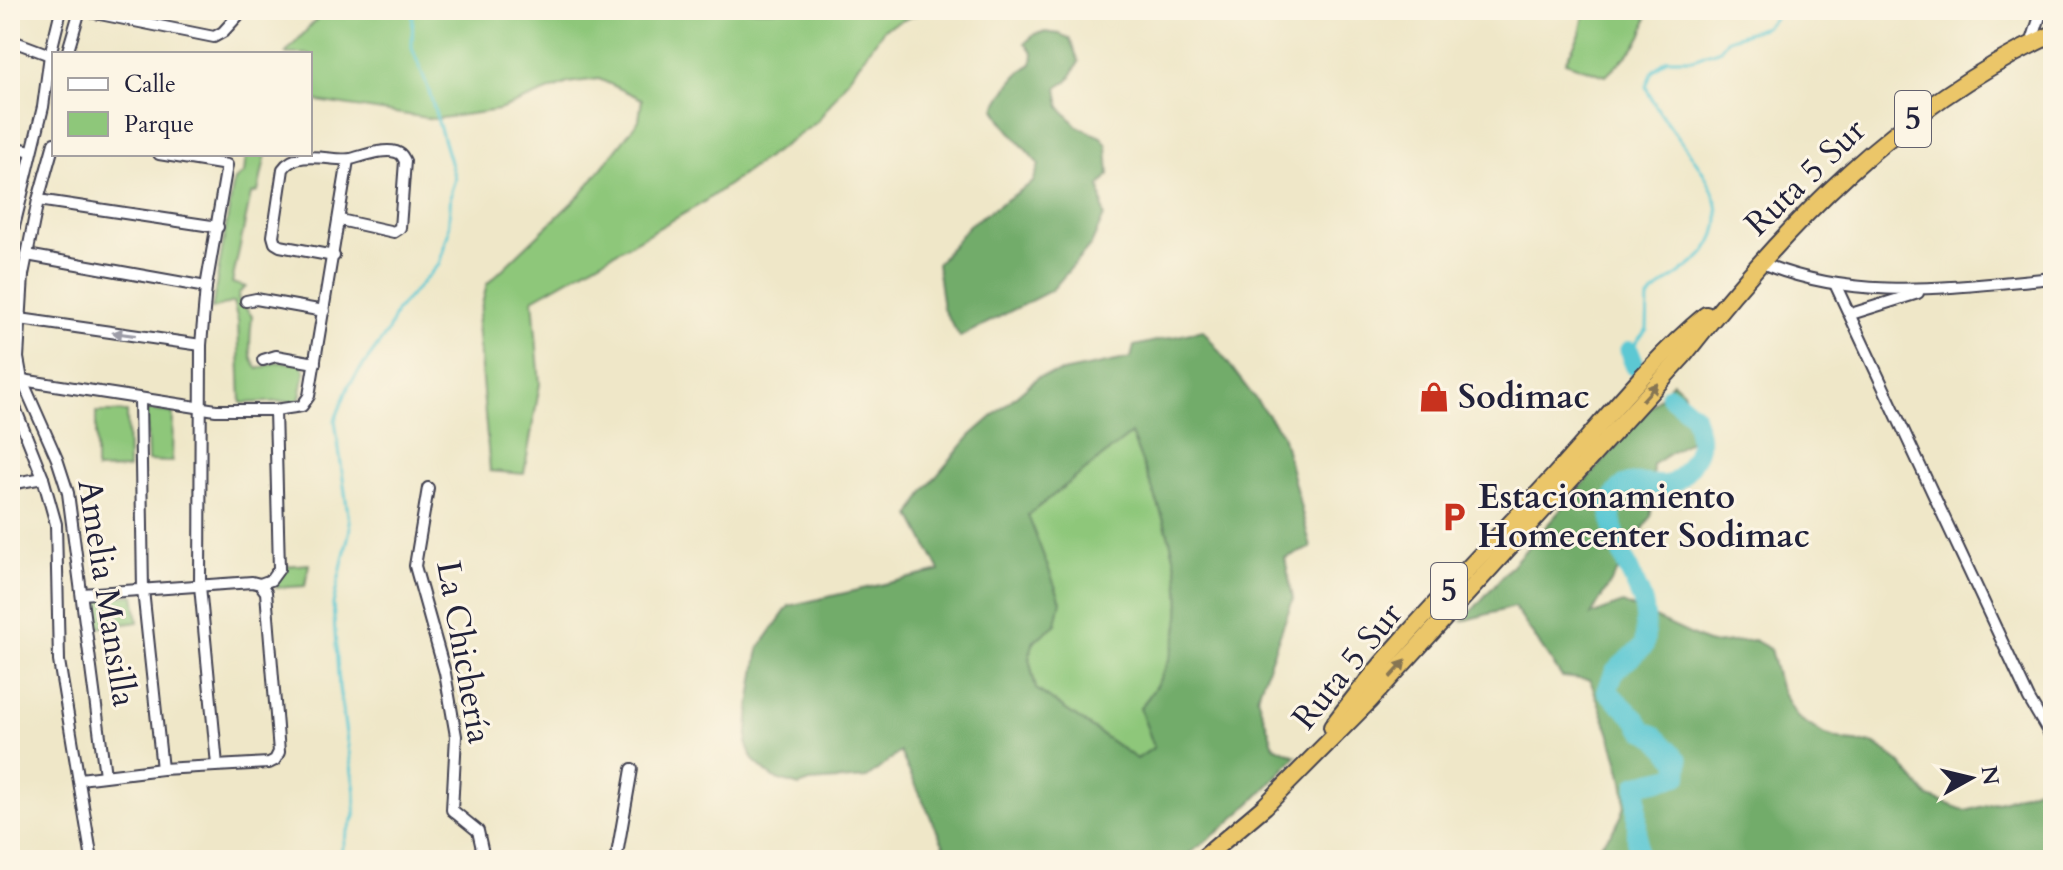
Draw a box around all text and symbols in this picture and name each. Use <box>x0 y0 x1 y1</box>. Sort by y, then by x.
legend <box>52 52 312 156</box>
text: Calle <box>124 68 176 101</box>
road number: 5 <box>1895 91 1931 147</box>
street label: Ruta 5 Sur <box>1735 107 1876 246</box>
text: Parque <box>124 108 194 141</box>
one-way arrow <box>111 327 136 340</box>
place label: Sodimac <box>1458 374 1590 420</box>
shop icon: Sodimac <box>1417 380 1451 414</box>
one-way arrow <box>1641 383 1659 402</box>
place label: Estacionamiento Homecenter Sodimac <box>1478 474 1810 559</box>
street label: Amelia Mansilla <box>66 476 148 710</box>
parking icon: Estacionamiento Homecenter Sodimac <box>1437 500 1471 534</box>
street label: La Chichería <box>425 557 503 747</box>
road number: 5 <box>1431 563 1467 619</box>
street label: Ruta 5 Sur <box>1281 592 1413 739</box>
one-way arrow <box>1389 660 1407 679</box>
north arrow <box>1931 738 2011 818</box>
text: N <box>1974 764 2006 787</box>

